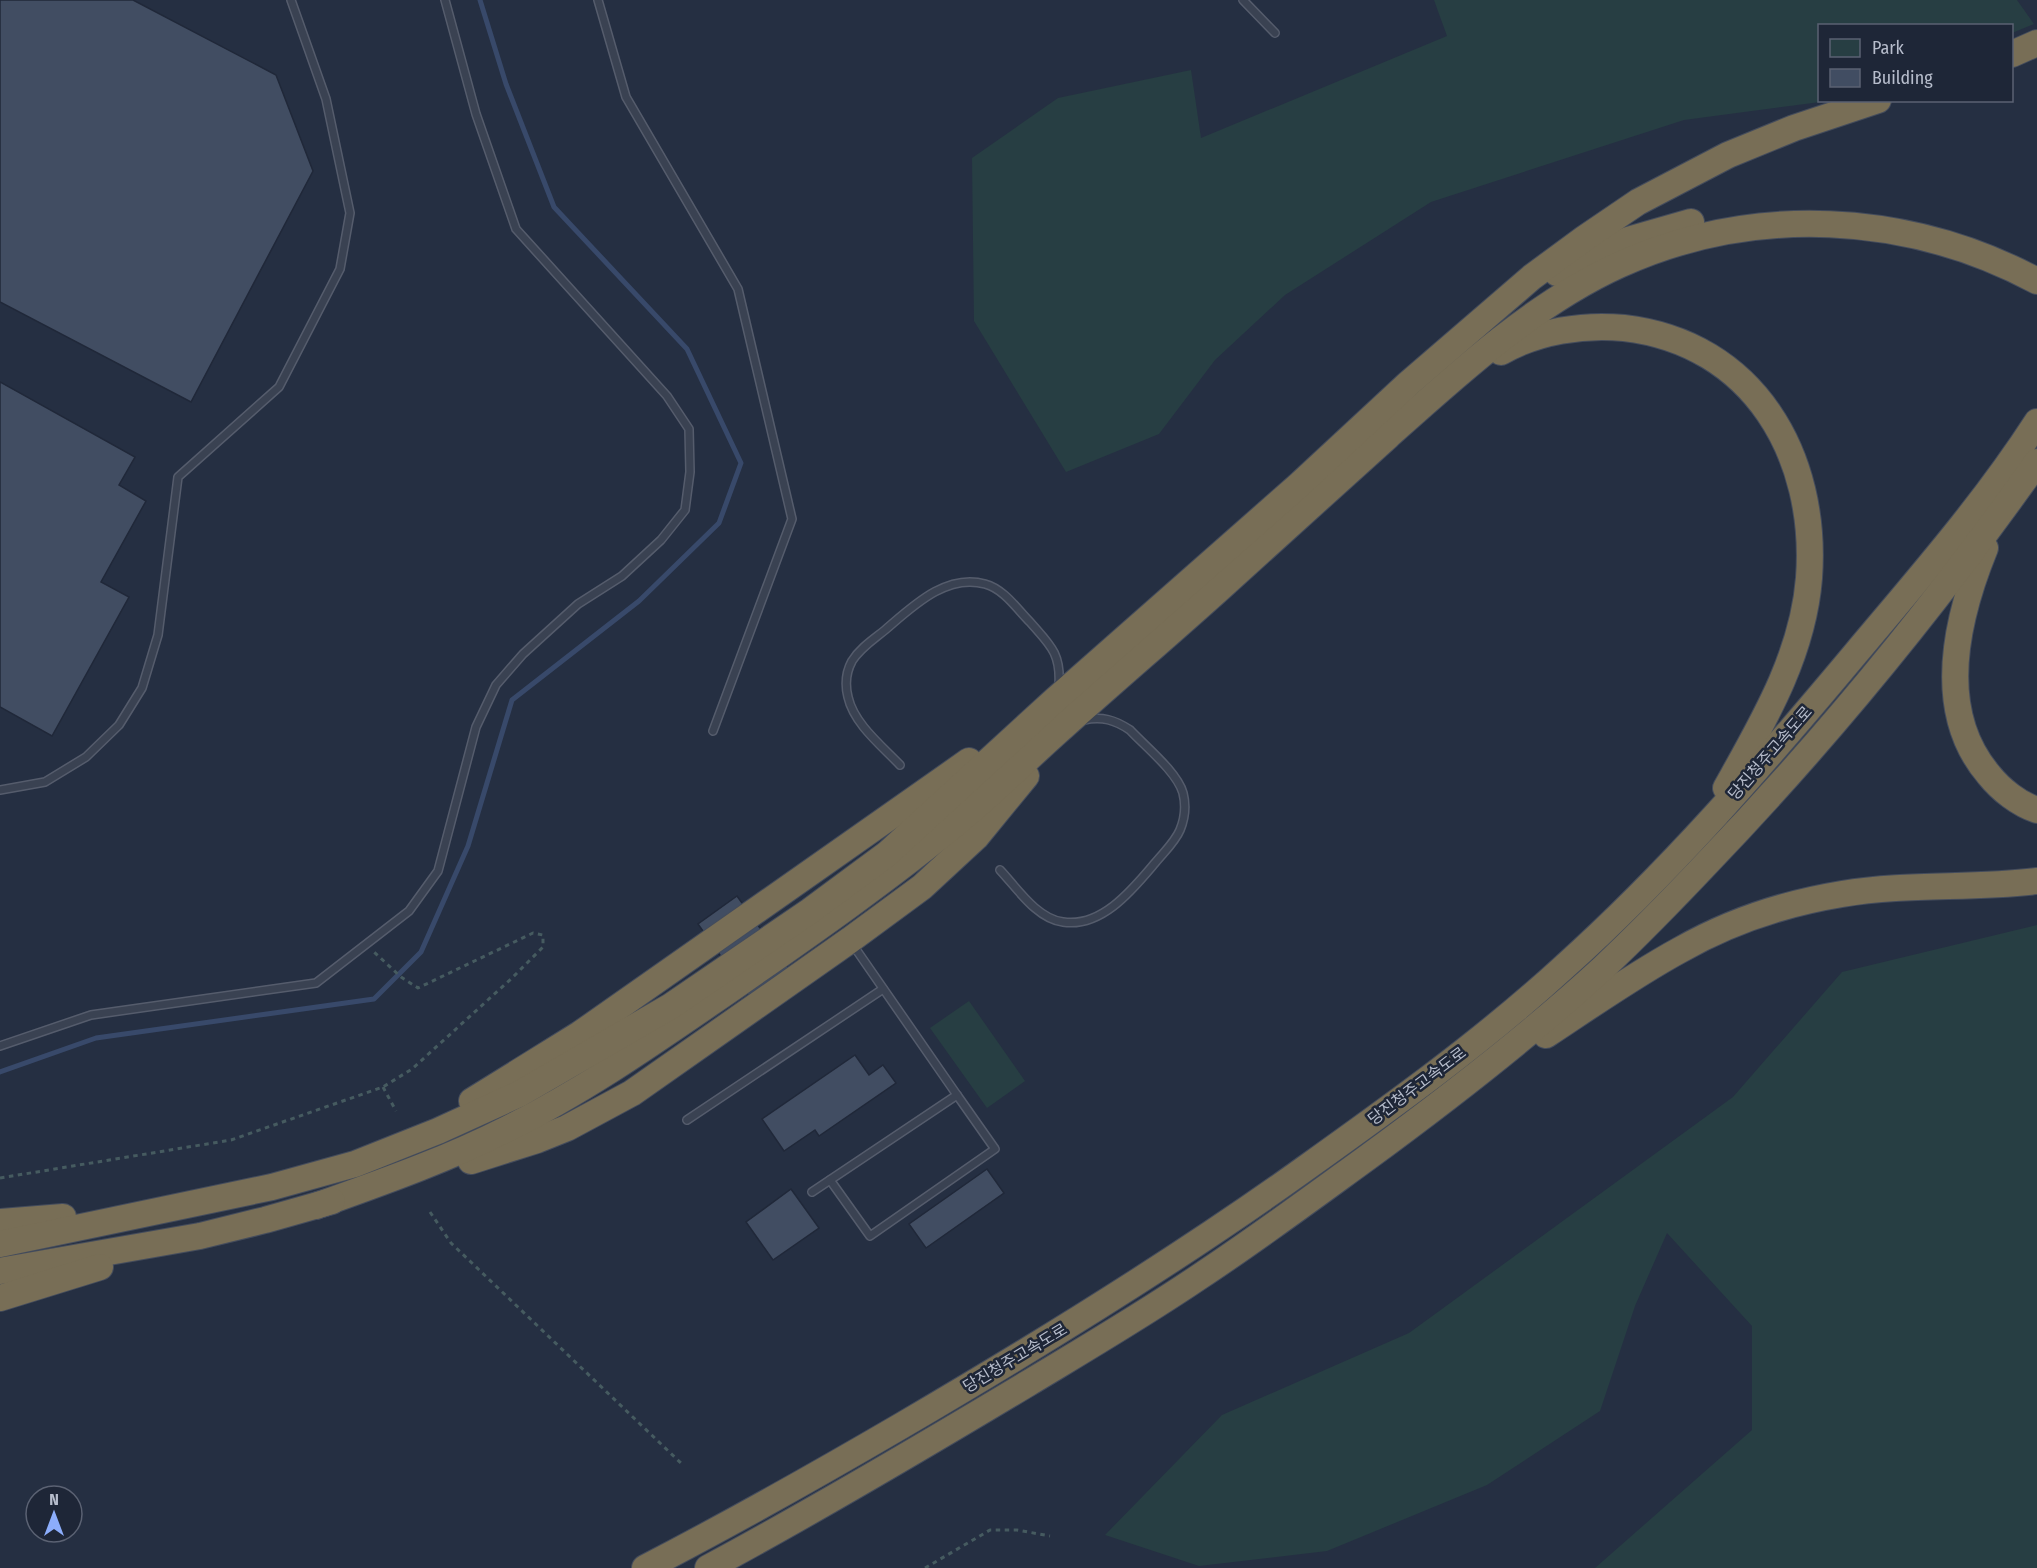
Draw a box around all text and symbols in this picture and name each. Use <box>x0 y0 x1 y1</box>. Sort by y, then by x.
legend <box>1818 24 2013 102</box>
text: Park <box>1872 37 1905 59</box>
text: Building <box>1872 67 1933 89</box>
street label: 당진청주고속도로 <box>1724 702 1816 804</box>
street label: 당진청주고속도로 <box>1364 1043 1470 1129</box>
street label: 당진청주고속도로 <box>960 1319 1071 1396</box>
north arrow <box>24 1484 84 1544</box>
text: N <box>49 1490 59 1509</box>

